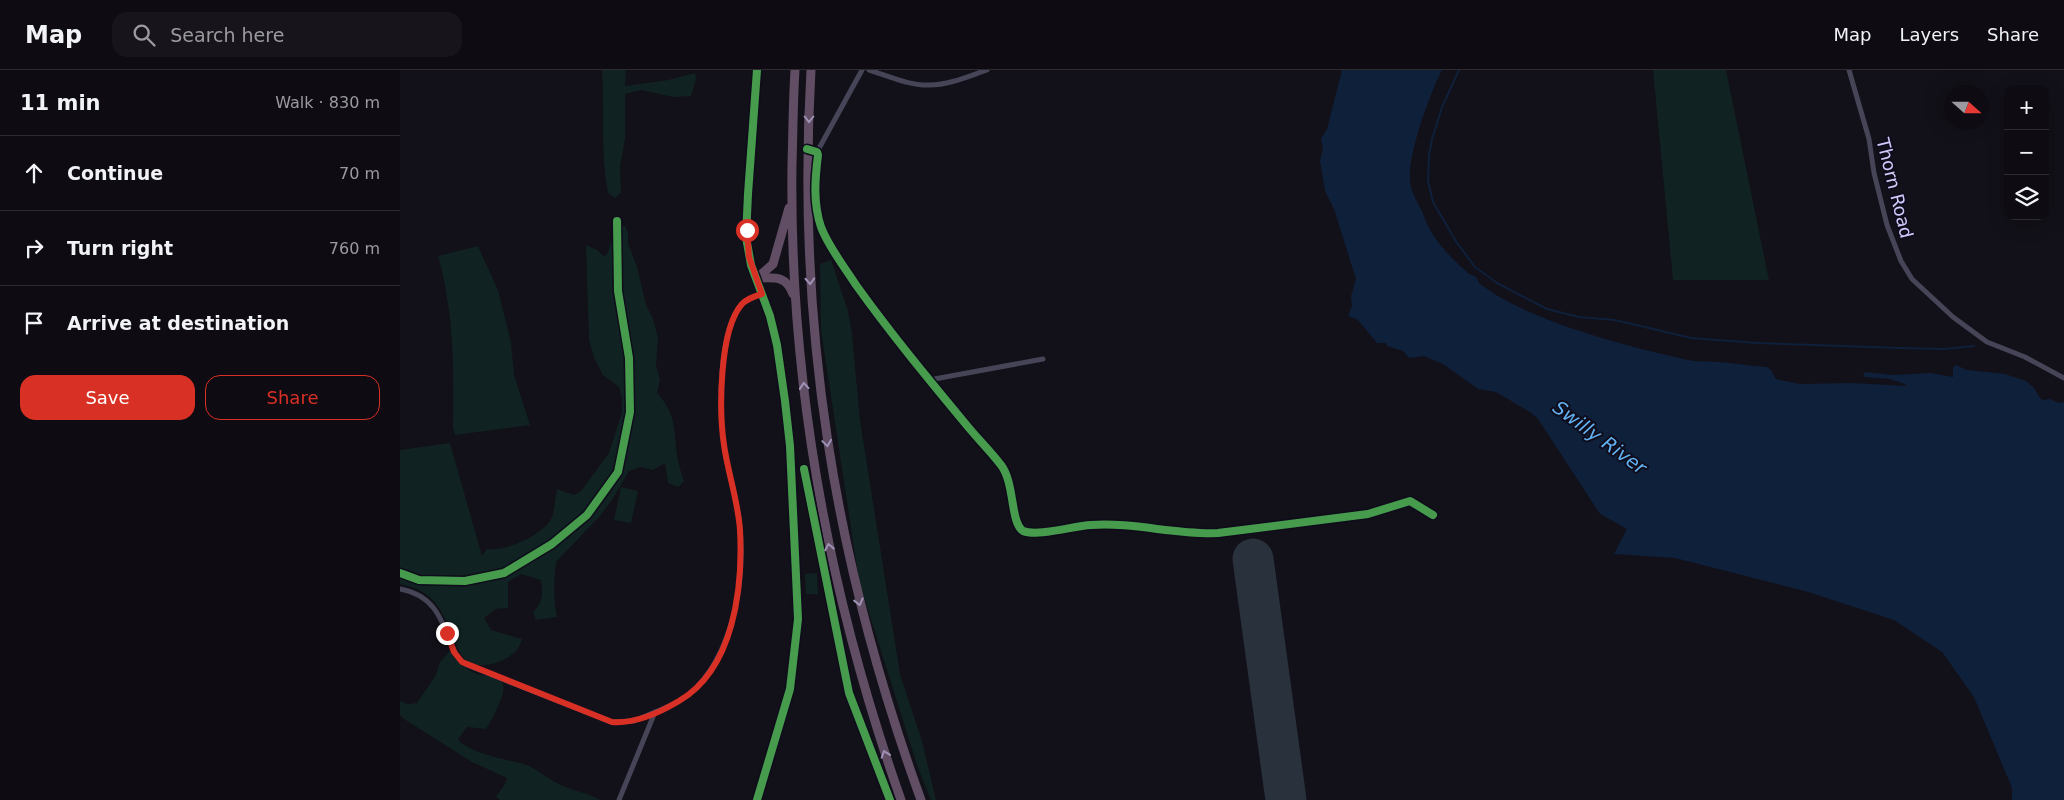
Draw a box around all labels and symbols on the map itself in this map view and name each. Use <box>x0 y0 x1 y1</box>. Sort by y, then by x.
north arrow <box>1944 85 1989 130</box>
one-way arrow <box>804 115 814 123</box>
street label: Thorn Road <box>1872 135 1918 240</box>
route start <box>736 219 759 242</box>
one-way arrow <box>804 277 815 285</box>
one-way arrow <box>799 382 810 390</box>
water label: Swilly River <box>1549 396 1652 479</box>
one-way arrow <box>821 439 832 447</box>
one-way arrow <box>824 542 835 551</box>
one-way arrow <box>854 597 864 605</box>
route end <box>436 622 459 645</box>
one-way arrow <box>881 750 891 759</box>

